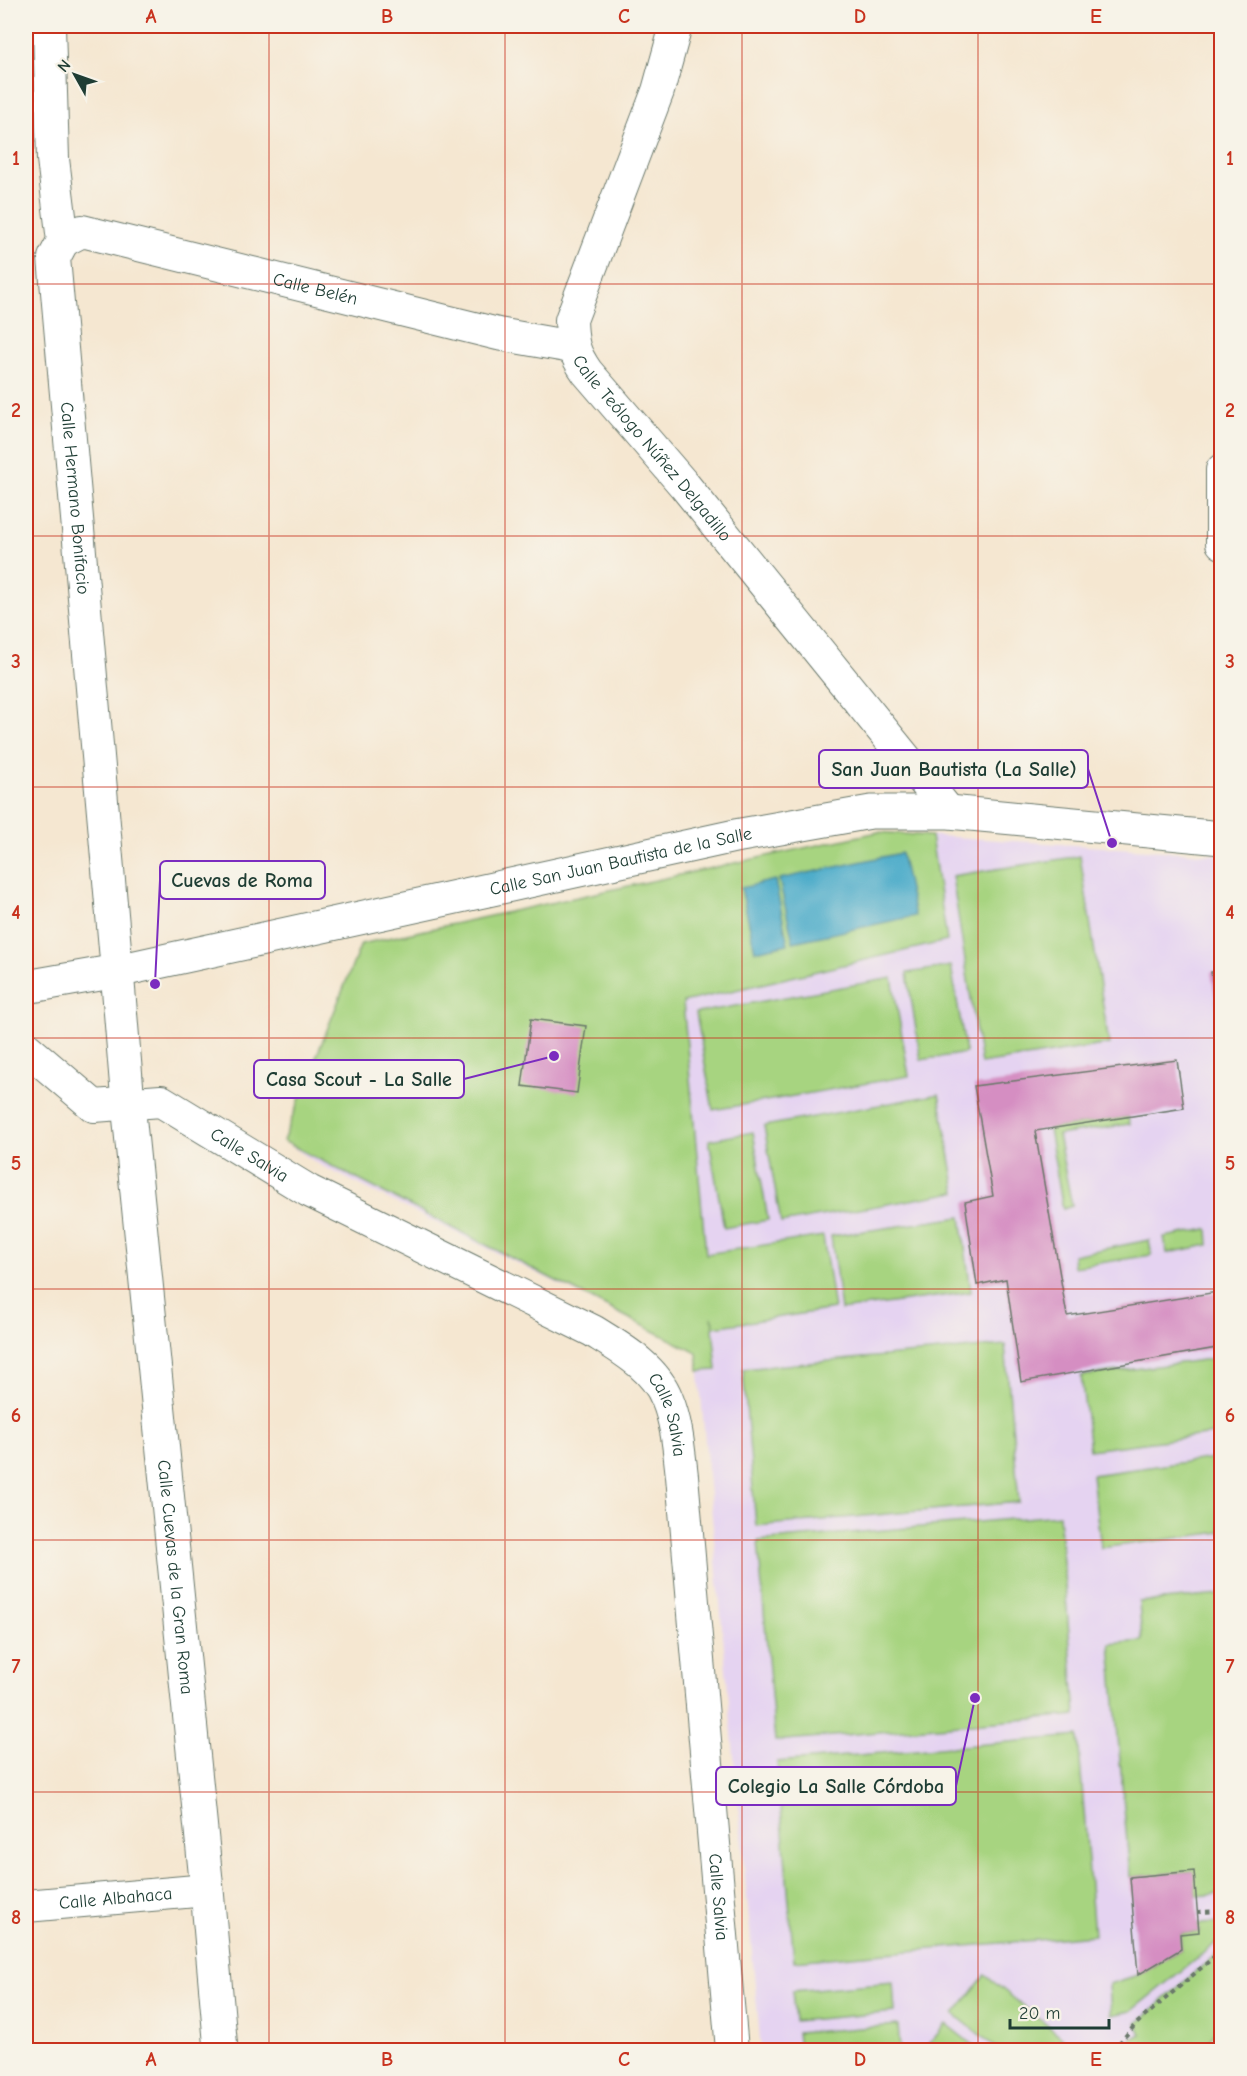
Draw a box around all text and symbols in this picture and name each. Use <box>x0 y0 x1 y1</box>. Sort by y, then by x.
text: A <box>145 5 157 28</box>
text: B <box>381 5 393 28</box>
text: C <box>618 5 630 28</box>
text: D <box>854 5 866 28</box>
text: E <box>1090 5 1102 28</box>
north arrow <box>45 45 105 105</box>
text: N <box>54 56 75 76</box>
text: 1 <box>12 147 20 170</box>
text: 1 <box>1226 147 1234 170</box>
street label: Calle Belén <box>271 268 360 309</box>
street label: Calle Teólogo Núñez Delgadillo <box>568 351 736 545</box>
text: 2 <box>11 399 21 422</box>
text: 2 <box>1225 399 1235 422</box>
street label: Calle Hermano Bonifacio <box>56 401 94 595</box>
text: 3 <box>11 650 21 673</box>
text: 3 <box>1225 650 1235 673</box>
callout: San Juan Bautista (La Salle) <box>819 750 1088 788</box>
text: San Juan Bautista (La Salle) <box>831 758 1077 781</box>
street label: Calle San Juan Bautista de la Salle <box>488 823 753 900</box>
callout: Cuevas de Roma <box>160 861 325 899</box>
text: Cuevas de Roma <box>171 869 313 892</box>
text: 4 <box>11 901 21 924</box>
text: 4 <box>1225 901 1235 924</box>
callout: Casa Scout - La Salle <box>254 1060 464 1098</box>
text: Casa Scout - La Salle <box>266 1068 452 1091</box>
street label: Calle Salvia <box>207 1123 292 1186</box>
text: 5 <box>11 1152 21 1175</box>
text: 5 <box>1225 1152 1235 1175</box>
street label: Calle Salvia <box>644 1368 690 1458</box>
text: 6 <box>11 1404 21 1427</box>
text: 6 <box>1225 1404 1235 1427</box>
street label: Calle Cuevas de la Gran Roma <box>153 1459 198 1695</box>
text: 7 <box>12 1655 21 1678</box>
text: 7 <box>1226 1655 1235 1678</box>
callout: Colegio La Salle Córdoba <box>716 1767 956 1805</box>
text: Colegio La Salle Córdoba <box>728 1775 944 1798</box>
street label: Calle Salvia <box>704 1852 733 1941</box>
street label: Calle Albahaca <box>58 1883 173 1914</box>
text: 8 <box>11 1906 21 1929</box>
text: 8 <box>1225 1906 1235 1929</box>
scale bar <box>1010 1992 1109 2030</box>
text: 20 m <box>1019 2003 1060 2024</box>
text: A <box>145 2048 157 2071</box>
text: B <box>381 2048 393 2071</box>
text: C <box>618 2048 630 2071</box>
text: D <box>854 2048 866 2071</box>
text: E <box>1090 2048 1102 2071</box>

